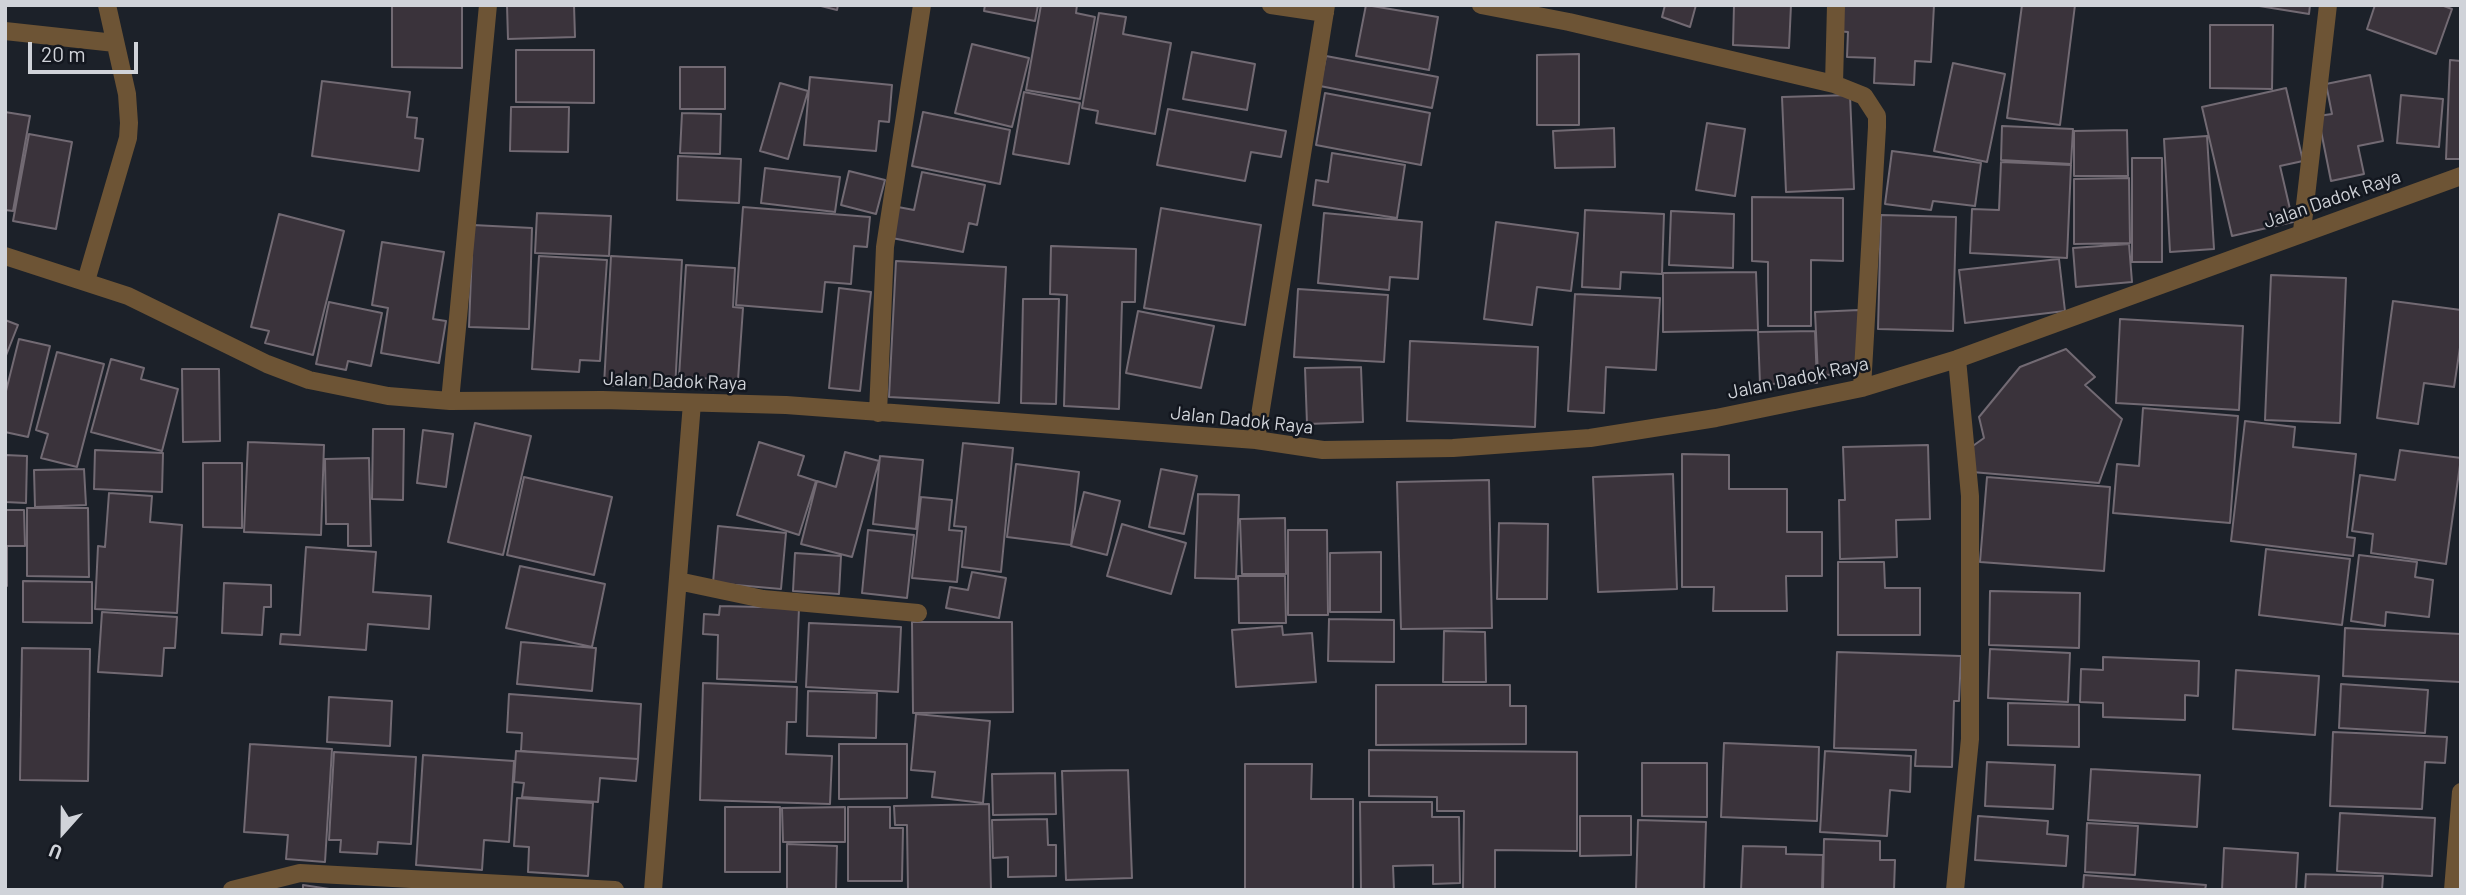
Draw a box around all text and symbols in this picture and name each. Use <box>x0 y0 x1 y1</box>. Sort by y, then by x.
scale bar <box>32 28 142 72</box>
text: 20 m <box>41 41 86 66</box>
street label: Jalan Dadok Raya <box>2260 165 2404 233</box>
street label: Jalan Dadok Raya <box>1725 352 1871 404</box>
street label: Jalan Dadok Raya <box>603 367 747 395</box>
street label: Jalan Dadok Raya <box>1169 401 1315 439</box>
north arrow <box>28 797 98 867</box>
text: U <box>46 839 65 865</box>

